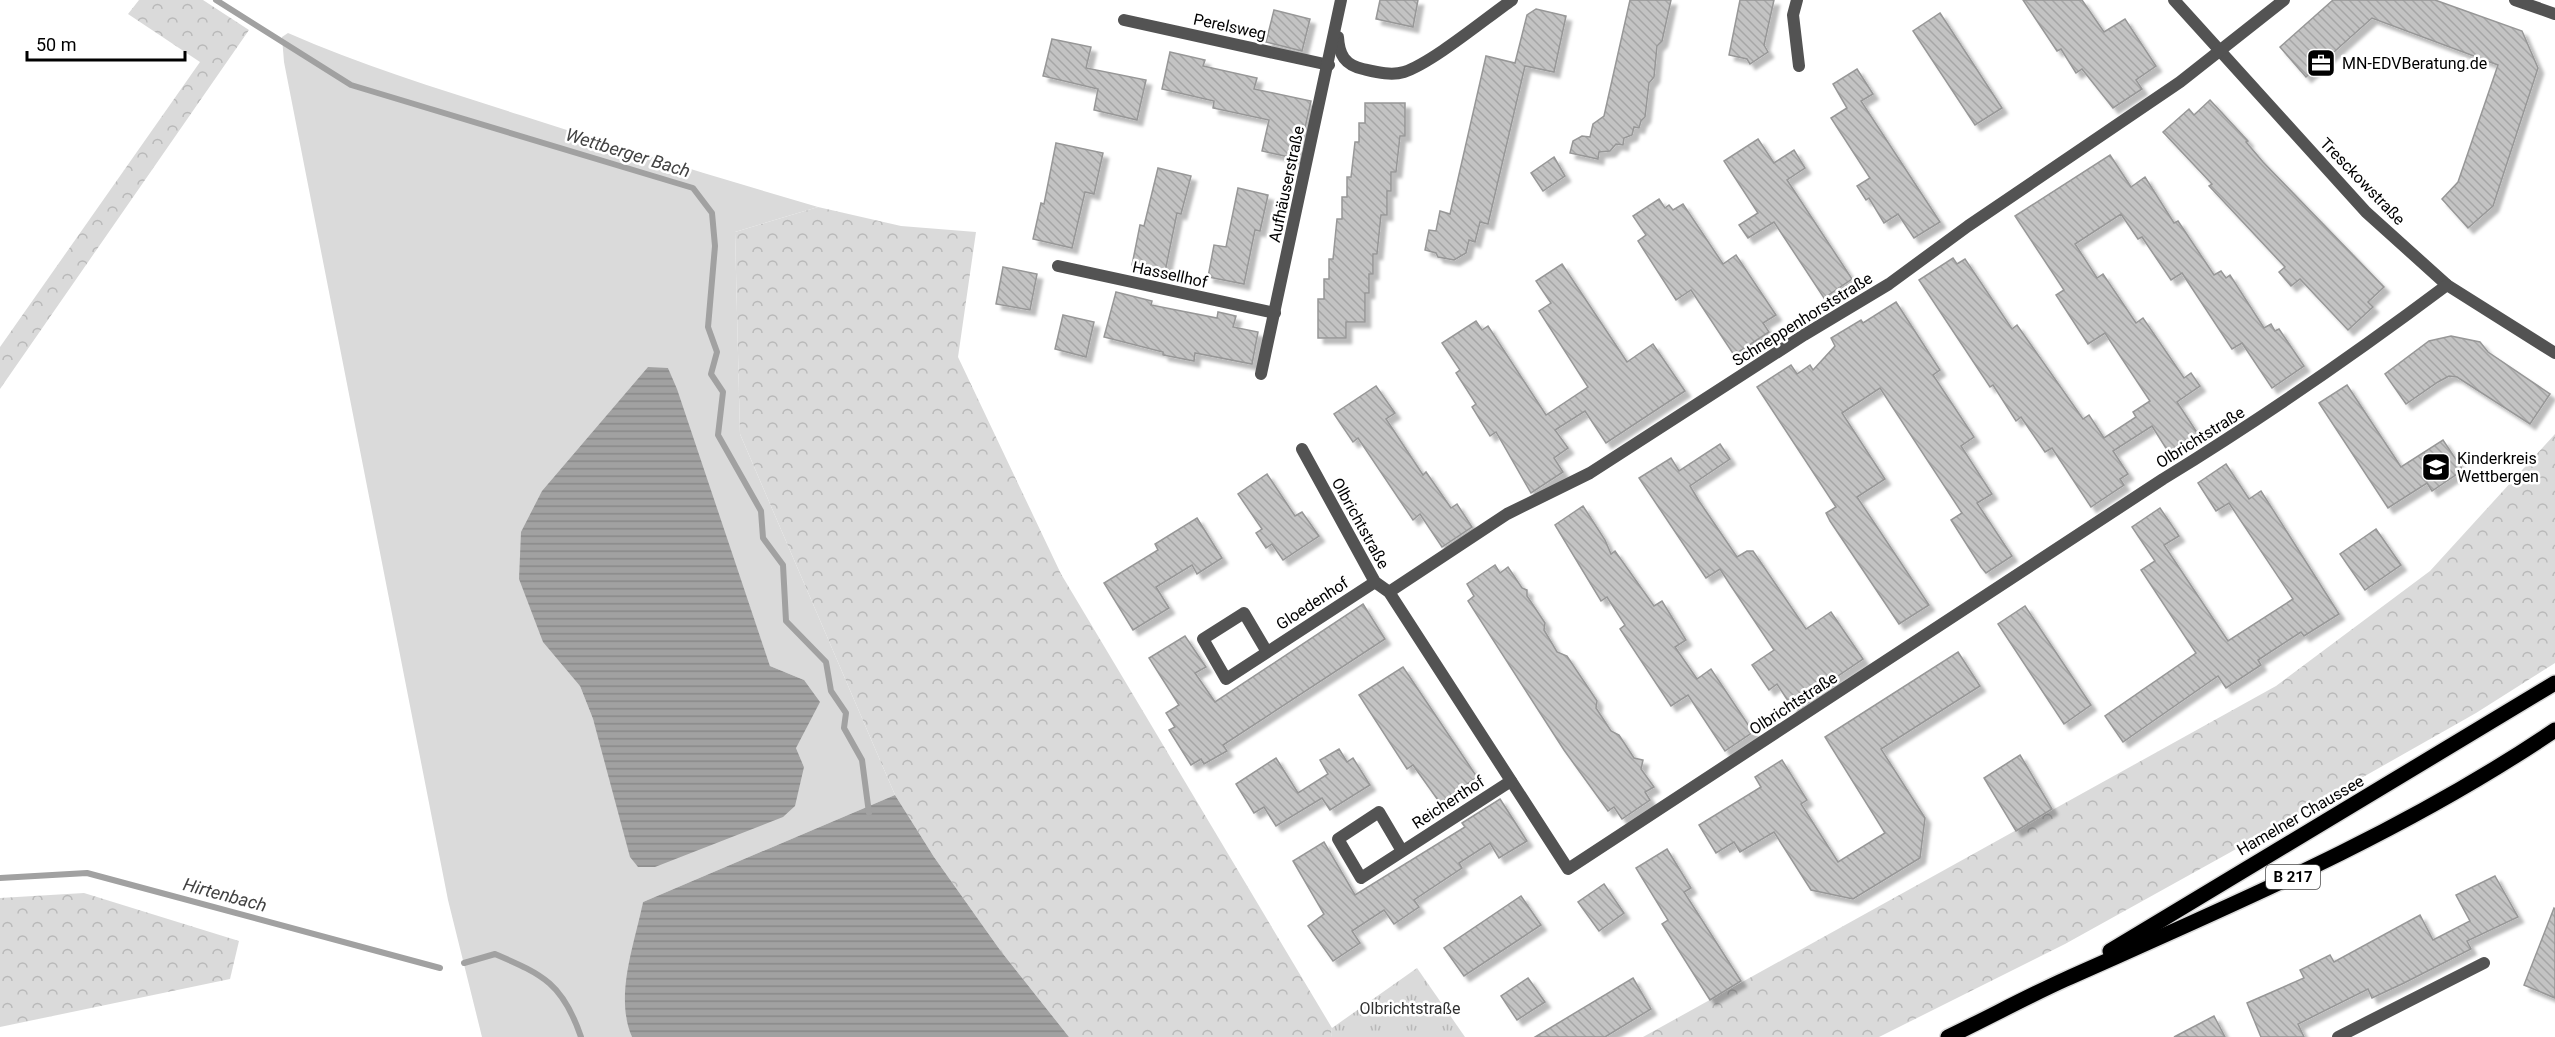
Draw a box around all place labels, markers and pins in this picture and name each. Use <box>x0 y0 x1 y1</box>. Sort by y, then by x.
office icon: MN-EDVBeratung.de <box>2305 47 2337 79</box>
place label: MN-EDVBeratung.de <box>2342 54 2487 73</box>
place label: Kinderkreis Wettbergen <box>2457 449 2539 486</box>
school or university icon: Kinderkreis Wettbergen <box>2420 451 2452 483</box>

